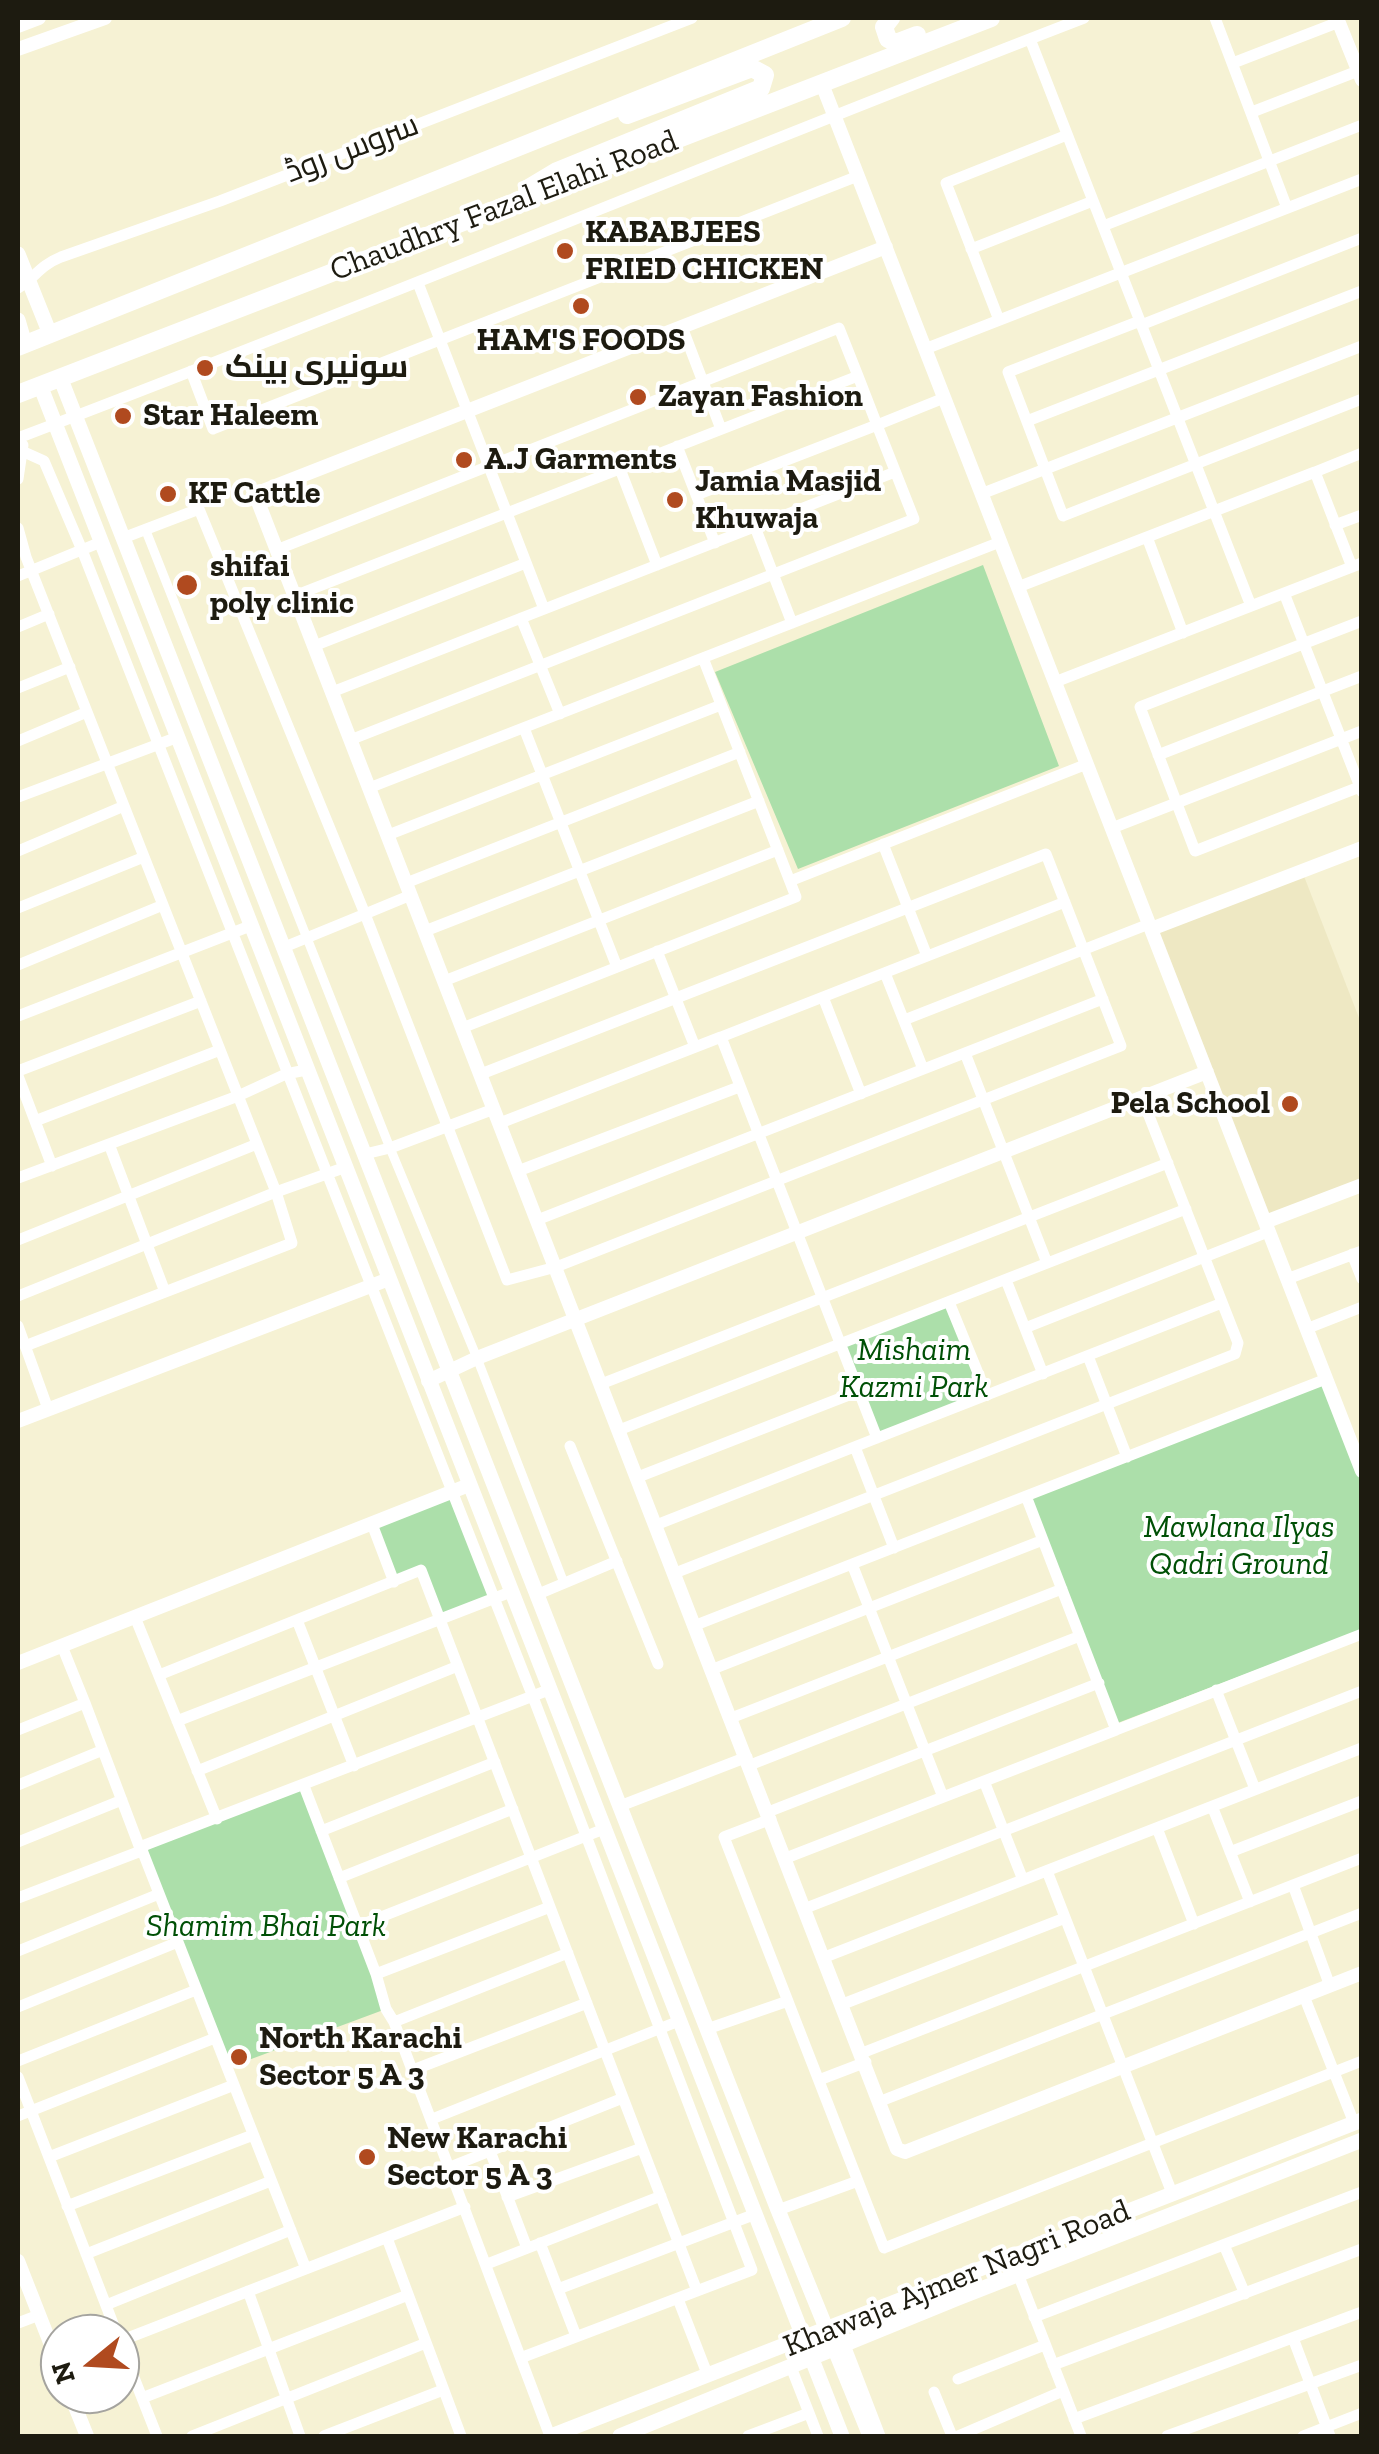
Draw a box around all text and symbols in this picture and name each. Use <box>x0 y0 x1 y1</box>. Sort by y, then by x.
street label: سروس روڈ <box>280 106 424 192</box>
street label: Chaudhry Fazal Elahi Road <box>325 122 683 290</box>
place label: KABABJEES FRIED CHICKEN <box>585 214 823 289</box>
marker: KABABJEES FRIED CHICKEN <box>554 240 576 262</box>
marker: HAM'S FOODS <box>570 295 592 317</box>
place label: HAM'S FOODS <box>476 322 686 360</box>
place label: سونیری بینک <box>225 349 408 387</box>
marker: سونیری بینک <box>194 357 216 379</box>
place label: Zayan Fashion <box>658 378 863 416</box>
marker: Zayan Fashion <box>627 386 649 408</box>
place label: Star Haleem <box>143 397 318 435</box>
marker: Star Haleem <box>112 405 134 427</box>
place label: A.J Garments <box>484 441 677 479</box>
marker: A.J Garments <box>453 449 475 471</box>
place label: Jamia Masjid Khuwaja <box>695 463 881 538</box>
place label: KF Cattle <box>188 475 321 513</box>
marker: KF Cattle <box>157 483 179 505</box>
marker: Jamia Masjid Khuwaja <box>664 489 686 511</box>
place label: shifai poly clinic <box>210 548 354 623</box>
marker: shifai poly clinic <box>174 572 200 598</box>
place label: Pela School <box>1111 1085 1270 1123</box>
marker: Pela School <box>1279 1093 1301 1115</box>
park label: Mishaim Kazmi Park <box>839 1332 989 1407</box>
park label: Mawlana Ilyas Qadri Ground <box>1143 1509 1335 1584</box>
park label: Shamim Bhai Park <box>146 1908 386 1946</box>
place label: North Karachi Sector 5 A 3 <box>259 2020 462 2095</box>
marker: North Karachi Sector 5 A 3 <box>228 2046 250 2068</box>
place label: New Karachi Sector 5 A 3 <box>387 2120 567 2195</box>
marker: New Karachi Sector 5 A 3 <box>356 2146 378 2168</box>
street label: Khawaja Ajmer Nagri Road <box>778 2192 1136 2366</box>
north arrow <box>40 2314 140 2414</box>
text: N <box>44 2358 82 2388</box>

